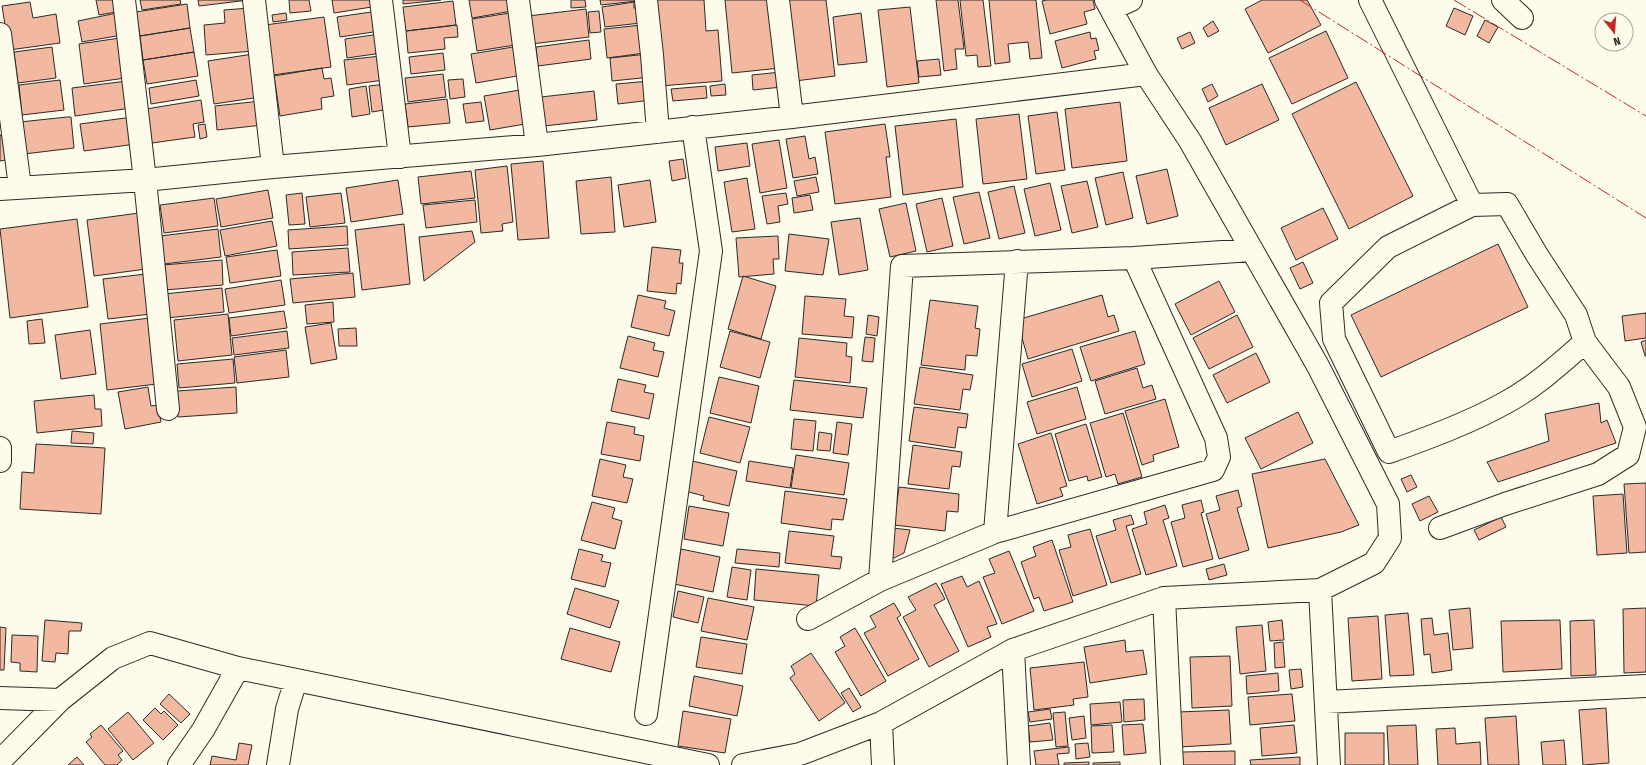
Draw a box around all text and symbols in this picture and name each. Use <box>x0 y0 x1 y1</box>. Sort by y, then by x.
north arrow <box>1594 12 1634 52</box>
text: N <box>1612 34 1622 48</box>

